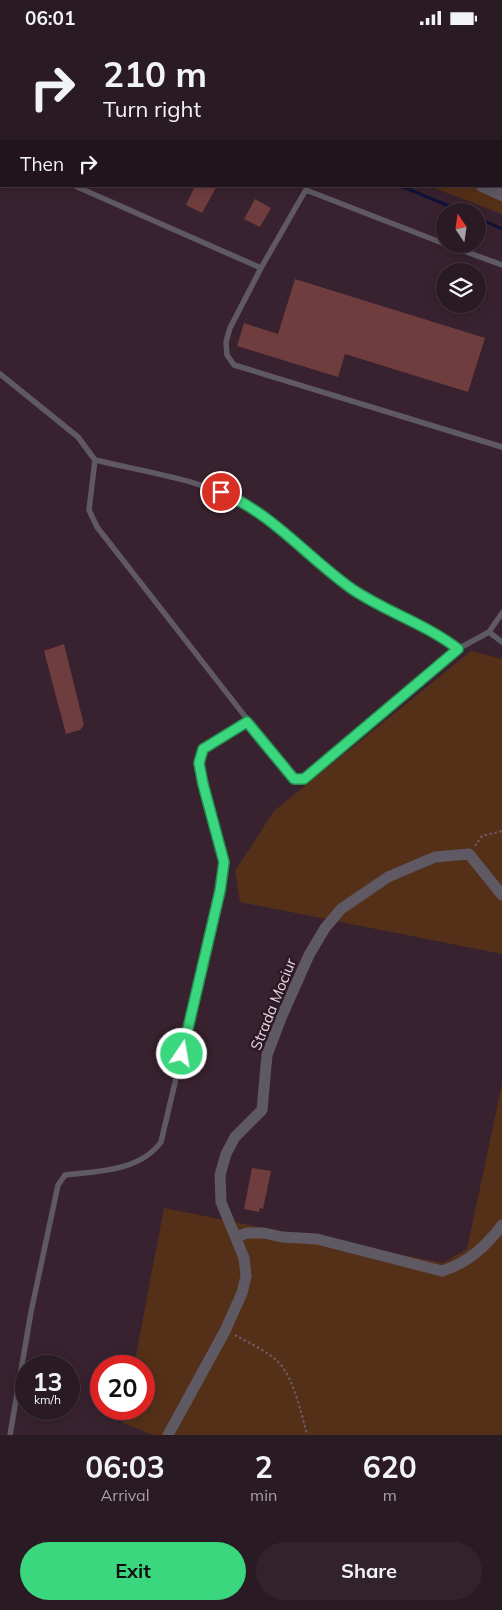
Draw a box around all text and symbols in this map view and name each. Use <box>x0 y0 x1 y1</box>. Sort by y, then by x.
text: 06:01 <box>25 6 75 30</box>
text: 210 m <box>103 52 207 96</box>
icon: right <box>20 55 85 120</box>
text: Turn right <box>103 95 201 123</box>
icon: right <box>74 150 102 178</box>
text: Then <box>20 152 64 176</box>
north arrow <box>436 203 486 253</box>
map controls <box>436 203 486 313</box>
button: layers <box>436 263 486 313</box>
pin <box>200 471 242 513</box>
icon: arrive <box>207 478 235 506</box>
street label: Strada Mociur <box>246 955 300 1053</box>
position arrow <box>155 1027 207 1079</box>
speed limit sign: 20 <box>90 1355 155 1420</box>
text: 13 <box>32 1366 63 1397</box>
text: km/h <box>34 1392 61 1407</box>
text: 06:03 <box>85 1448 165 1486</box>
text: 2 <box>255 1448 273 1486</box>
text: 620 <box>363 1448 417 1486</box>
text: Arrival <box>101 1485 150 1505</box>
text: min <box>250 1485 277 1505</box>
text: m <box>383 1485 397 1505</box>
button: Exit <box>20 1542 246 1600</box>
button: Share <box>256 1542 482 1600</box>

